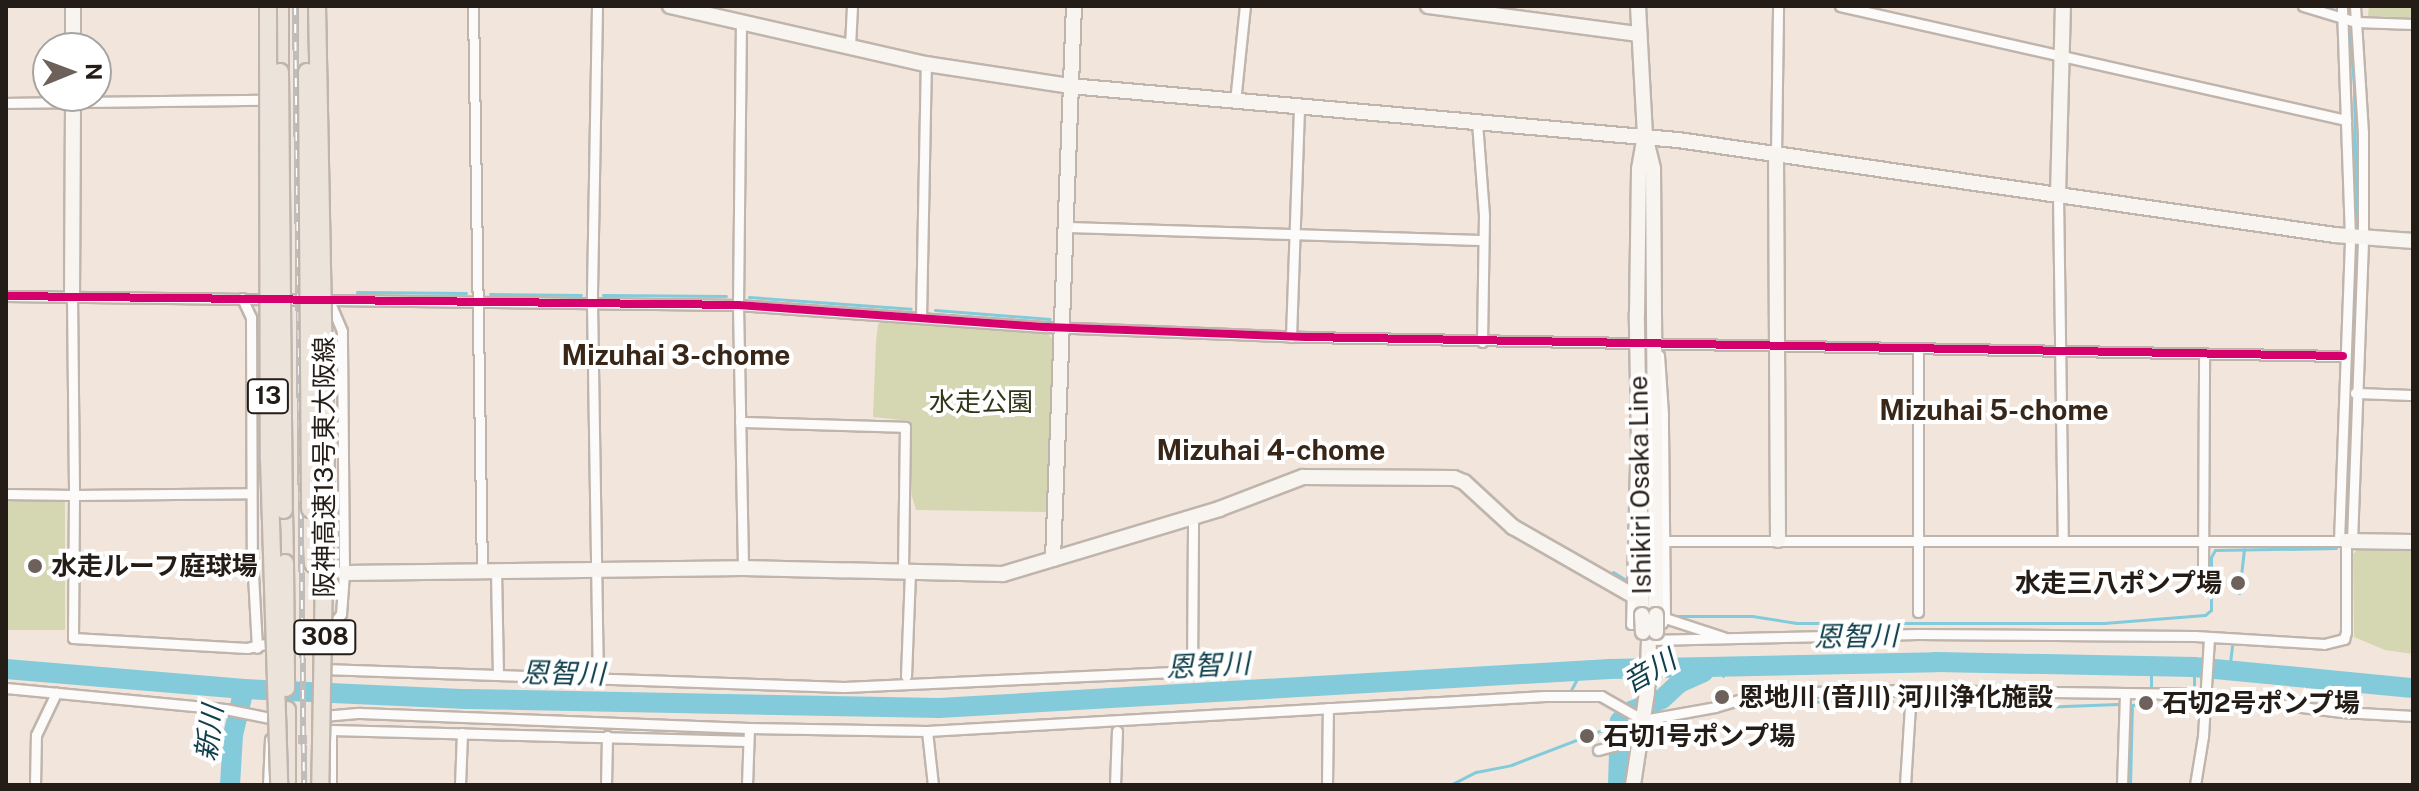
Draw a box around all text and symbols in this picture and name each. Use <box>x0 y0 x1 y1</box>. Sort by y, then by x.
north arrow <box>32 32 112 112</box>
text: N <box>81 63 107 80</box>
street label: 阪神高速13号東大阪線 <box>308 337 340 597</box>
district label: Mizuhai 3-chome <box>561 338 791 372</box>
street label: Ishikiri Osaka Line <box>1622 375 1658 595</box>
road number: 13 <box>246 376 290 416</box>
park label: 水走公園 <box>929 386 1033 418</box>
district label: Mizuhai 5-chome <box>1879 393 2109 427</box>
district label: Mizuhai 4-chome <box>1157 433 1385 467</box>
place label: 水走ルーフ庭球場 <box>51 550 259 582</box>
marker: 水走ルーフ庭球場 <box>26 557 44 575</box>
place label: 水走三八ポンプ場 <box>2014 567 2222 599</box>
marker: 水走三八ポンプ場 <box>2229 574 2247 592</box>
road number: 308 <box>293 617 357 657</box>
water label: 恩智川 <box>1814 618 1898 654</box>
water label: 音川 <box>1616 642 1682 700</box>
water label: 恩智川 <box>1165 646 1251 684</box>
water label: 恩智川 <box>521 655 605 691</box>
place label: 恩地川 (音川) 河川浄化施設 <box>1738 681 2053 713</box>
place label: 石切2号ポンプ場 <box>2162 687 2361 719</box>
marker: 恩地川 (音川) 河川浄化施設 <box>1713 688 1731 706</box>
marker: 石切2号ポンプ場 <box>2137 694 2155 712</box>
water label: 新川 <box>188 703 230 763</box>
place label: 石切1号ポンプ場 <box>1603 720 1796 752</box>
marker: 石切1号ポンプ場 <box>1578 727 1596 745</box>

